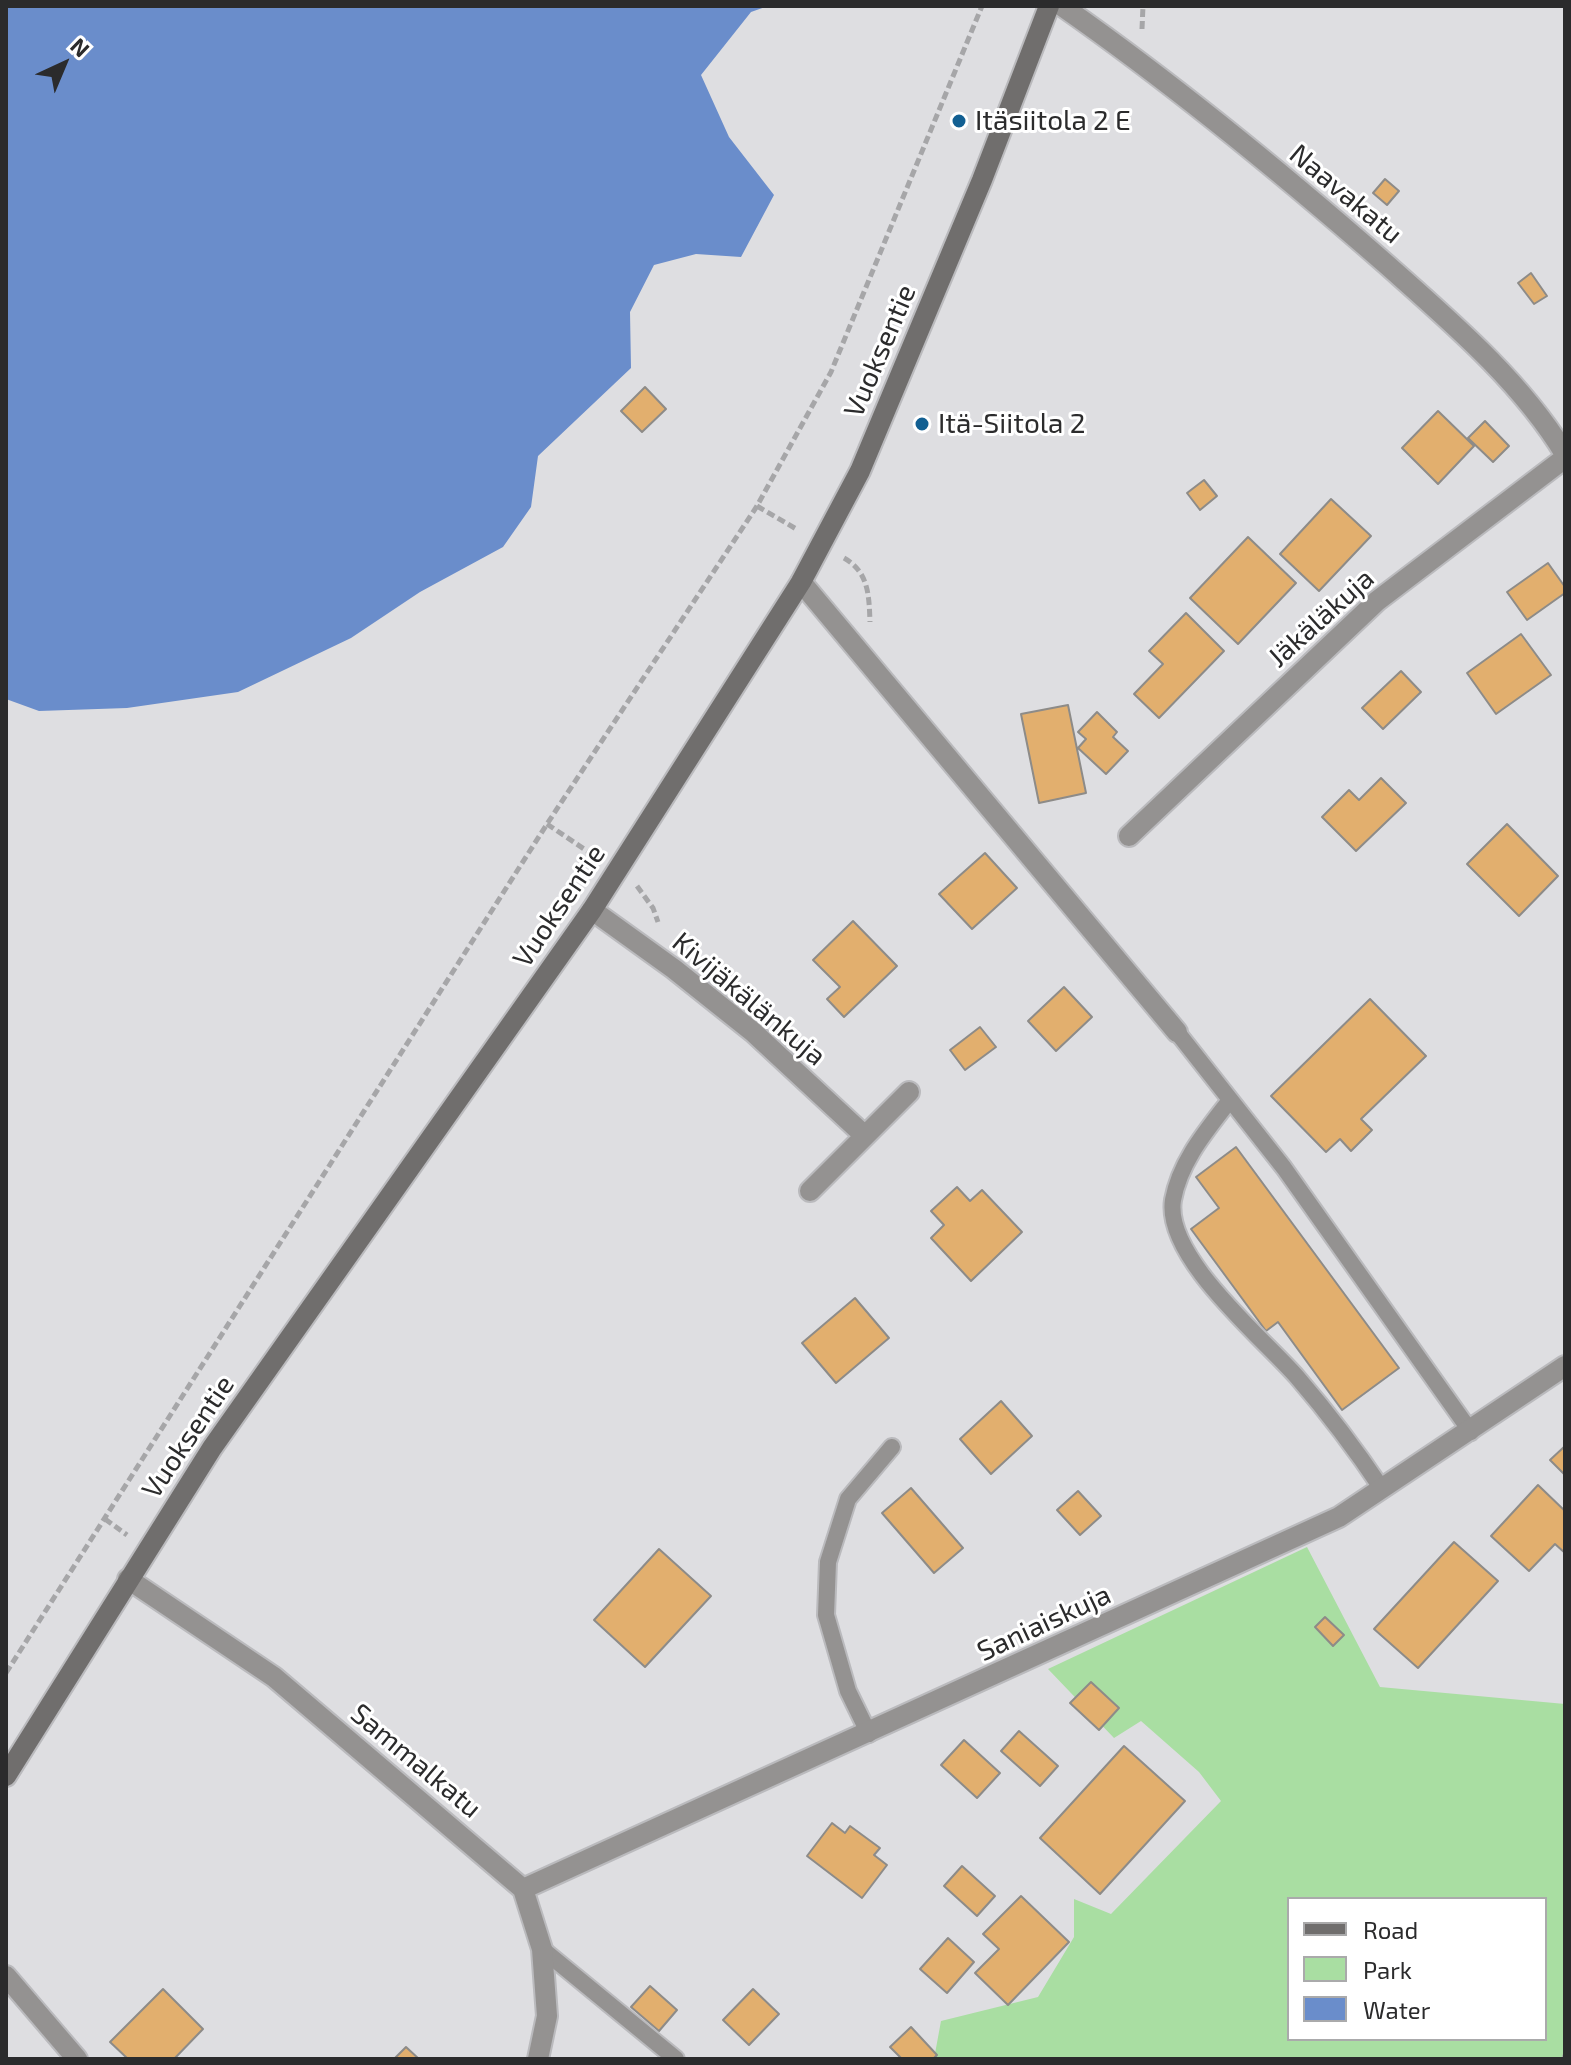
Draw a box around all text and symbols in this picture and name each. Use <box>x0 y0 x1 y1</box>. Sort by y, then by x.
north arrow <box>24 24 104 104</box>
text: N <box>66 32 95 62</box>
place label: Itäsiitola 2 E <box>975 104 1131 138</box>
marker: Itäsiitola 2 E <box>950 112 968 130</box>
street label: Naavakatu <box>1283 137 1409 251</box>
street label: Vuoksentie <box>837 280 923 422</box>
place label: Itä-Siitola 2 <box>938 407 1085 441</box>
marker: Itä-Siitola 2 <box>913 415 931 433</box>
street label: Jäkäläkuja <box>1261 562 1381 674</box>
street label: Vuoksentie <box>506 838 612 974</box>
street label: Kivijäkälänkuja <box>665 925 833 1073</box>
street label: Vuoksentie <box>135 1369 241 1505</box>
street label: Saniaiskuja <box>972 1577 1116 1669</box>
street label: Sammalkatu <box>344 1697 488 1825</box>
legend <box>1287 1897 1547 2041</box>
text: Road <box>1363 1915 1418 1944</box>
text: Park <box>1363 1955 1412 1984</box>
text: Water <box>1363 1995 1430 2024</box>

